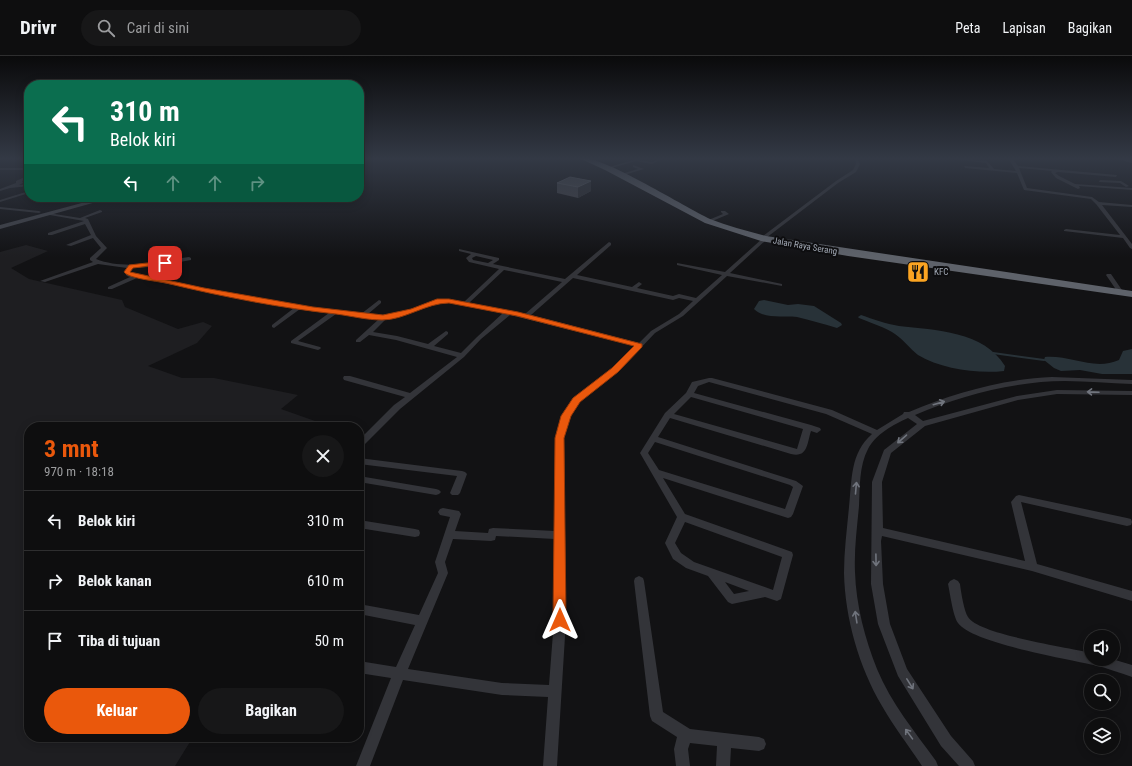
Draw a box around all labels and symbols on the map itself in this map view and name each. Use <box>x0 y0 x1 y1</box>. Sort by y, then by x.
street label: Jalan Raya Serang <box>772 235 838 257</box>
pin <box>148 246 182 280</box>
restaurant icon: KFC <box>905 259 931 285</box>
place label: KFC <box>934 267 948 277</box>
one-way arrow <box>1087 388 1100 395</box>
one-way arrow <box>932 399 945 406</box>
one-way arrow <box>898 434 908 443</box>
one-way arrow <box>852 481 859 494</box>
one-way arrow <box>872 553 880 566</box>
position arrow <box>539 599 581 641</box>
one-way arrow <box>852 611 860 624</box>
one-way arrow <box>906 678 914 689</box>
one-way arrow <box>905 729 913 740</box>

